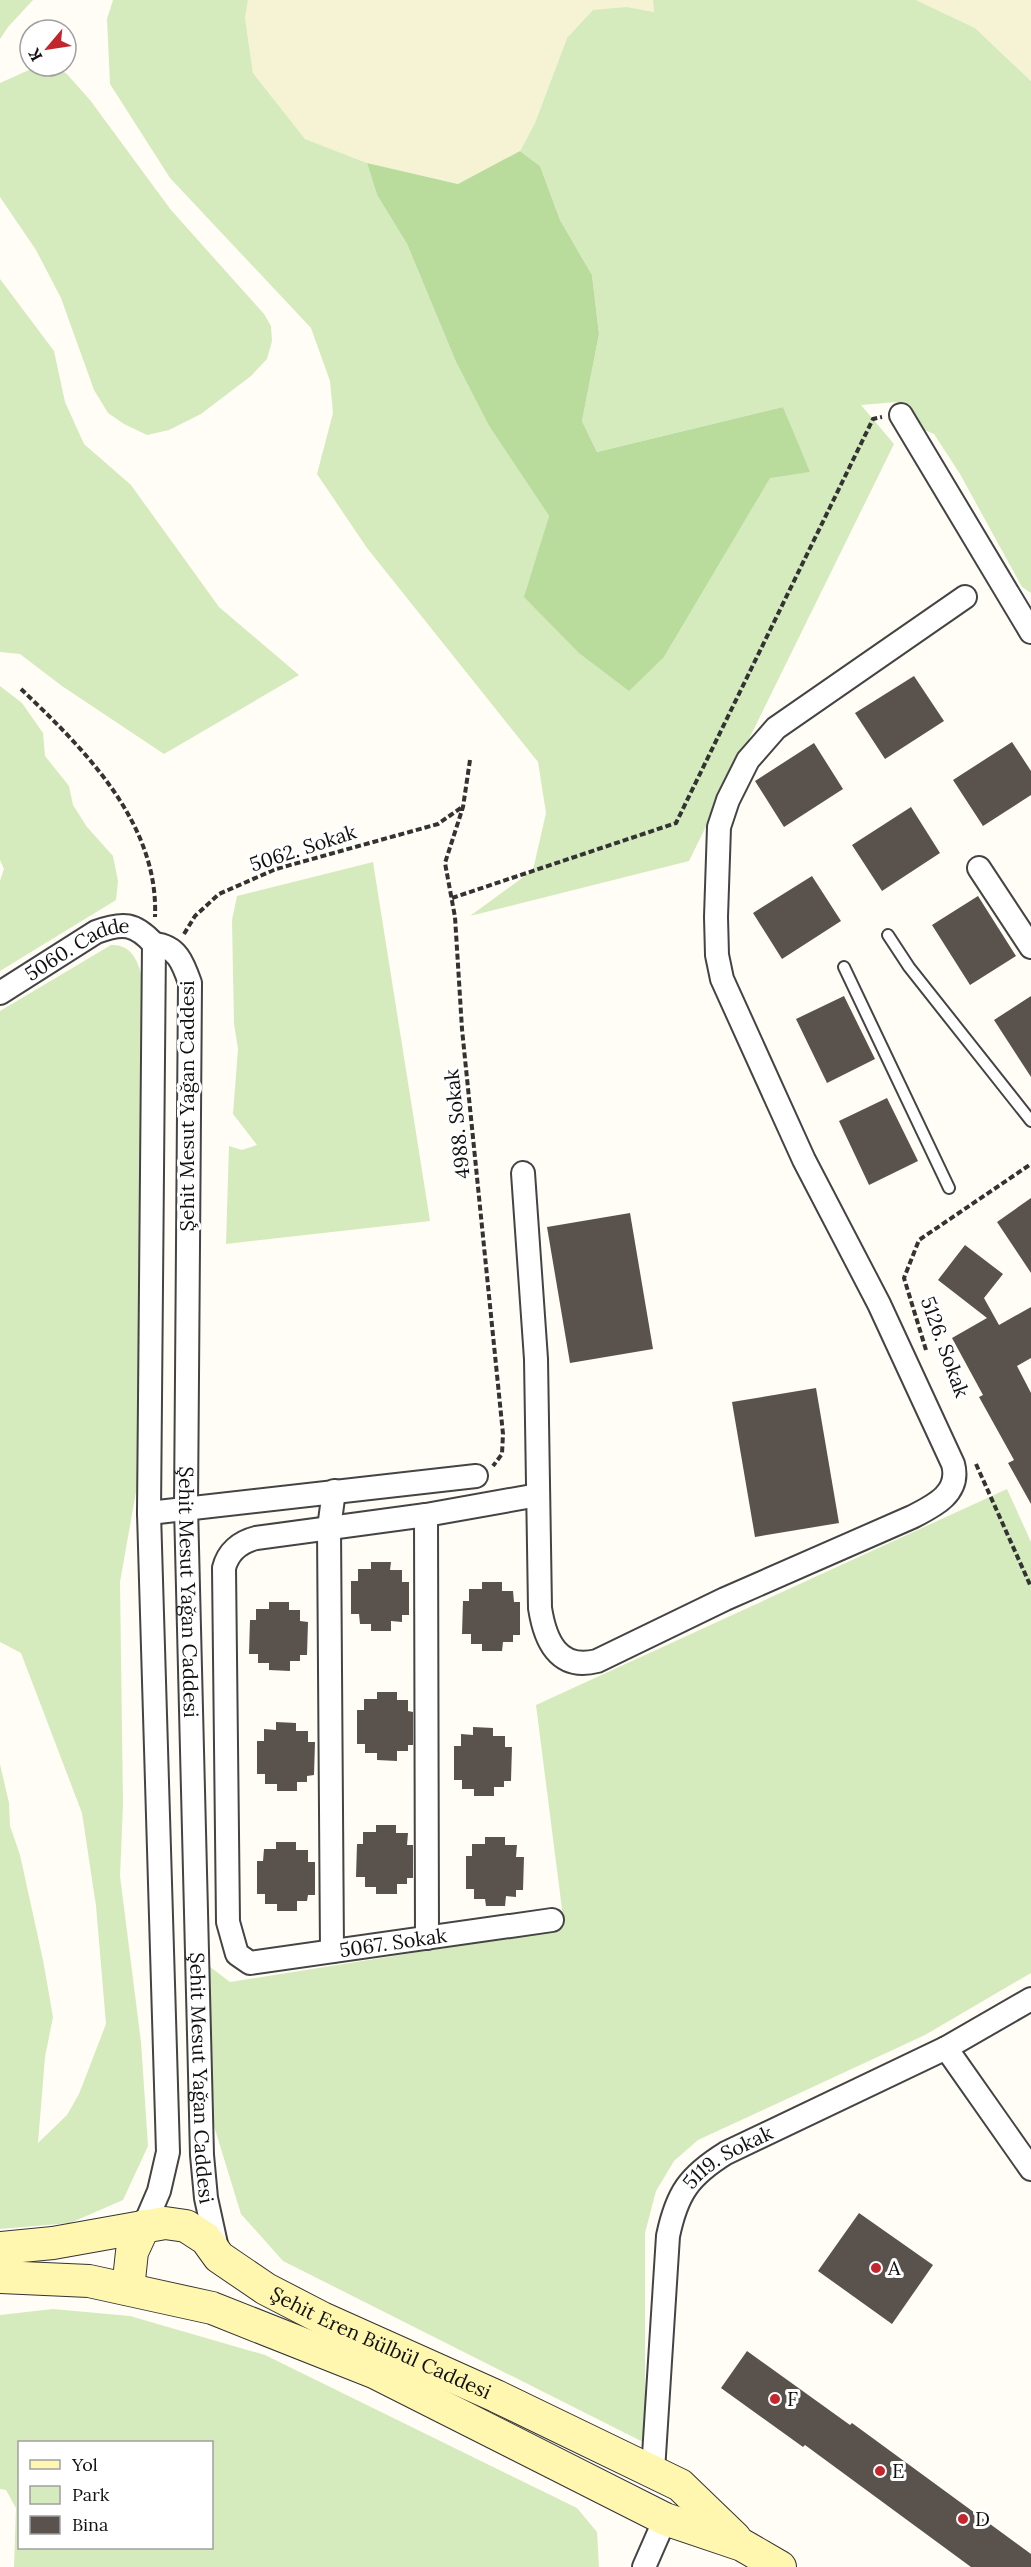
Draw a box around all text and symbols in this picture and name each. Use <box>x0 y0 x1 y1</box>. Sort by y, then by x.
north arrow <box>18 18 78 78</box>
text: K <box>23 45 46 65</box>
street label: 5062. Sokak <box>246 818 360 877</box>
street label: 5060. Cadde <box>20 913 131 986</box>
street label: Şehit Mesut Yağan Caddesi <box>174 980 199 1232</box>
street label: 4988. Sokak <box>438 1068 475 1180</box>
street label: 5126. Sokak <box>916 1293 975 1401</box>
street label: Şehit Mesut Yağan Caddesi <box>174 1466 204 1718</box>
street label: 5067. Sokak <box>338 1922 449 1962</box>
street label: Şehit Mesut Yağan Caddesi <box>185 1952 220 2206</box>
street label: 5119. Sokak <box>677 2120 777 2194</box>
place label: A <box>887 2255 901 2280</box>
marker: A <box>869 2261 883 2275</box>
street label: Şehit Eren Bülbül Caddesi <box>266 2281 495 2404</box>
place label: F <box>787 2386 798 2411</box>
marker: F <box>768 2392 782 2406</box>
legend <box>18 2441 213 2549</box>
text: Yol <box>71 2453 98 2476</box>
place label: E <box>892 2458 904 2483</box>
marker: E <box>873 2464 887 2478</box>
text: Park <box>72 2483 110 2506</box>
place label: D <box>975 2506 990 2531</box>
marker: D <box>956 2512 970 2526</box>
text: Bina <box>72 2513 108 2536</box>

